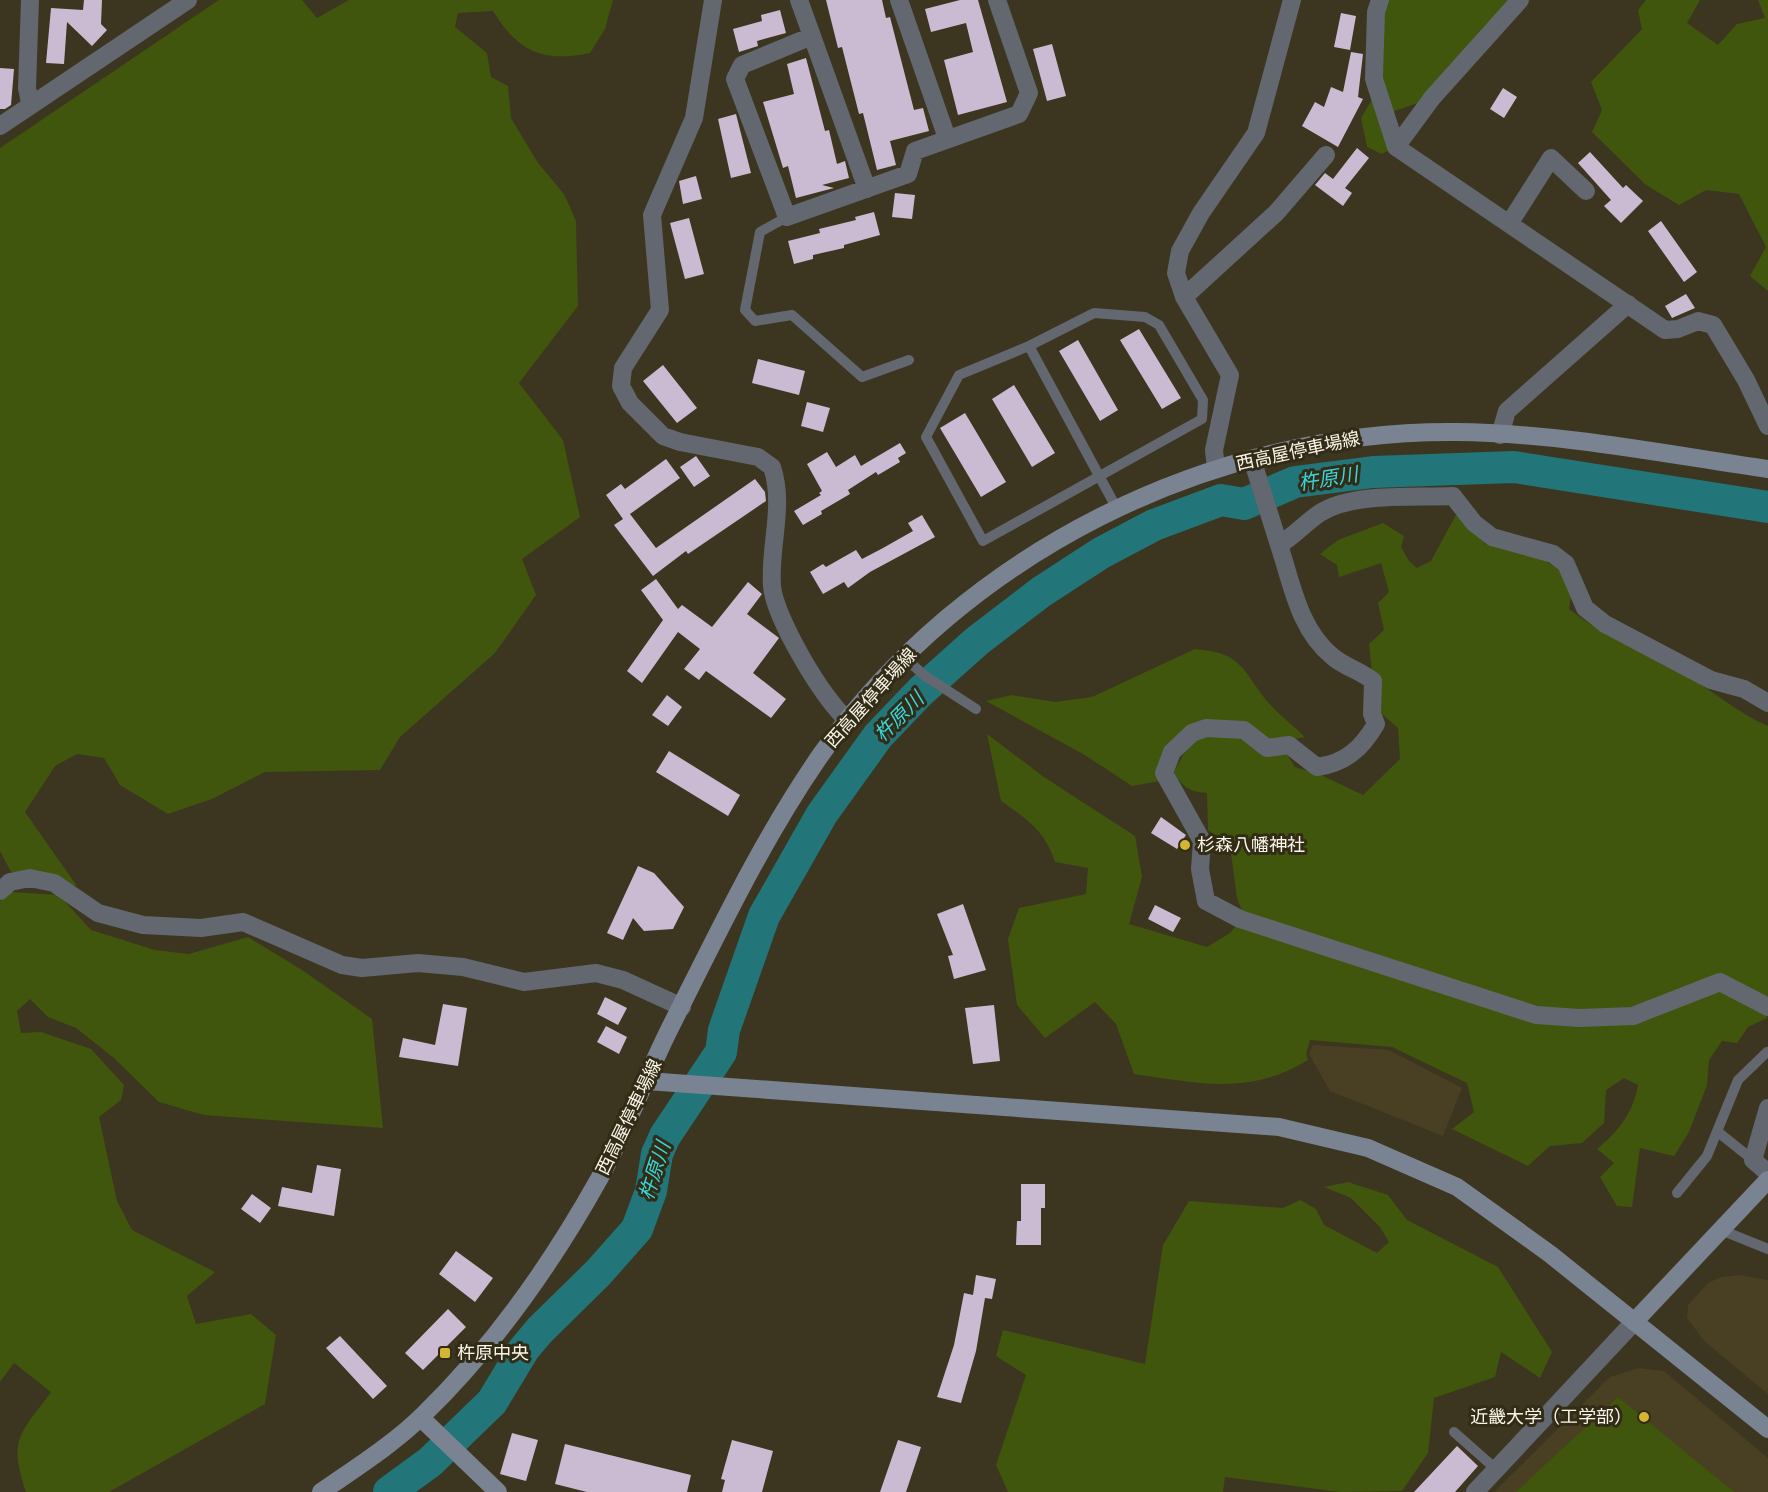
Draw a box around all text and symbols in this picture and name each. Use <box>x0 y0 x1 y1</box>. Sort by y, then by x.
street label: 西高屋停車場線 <box>1234 425 1362 477</box>
water label: 杵原川 <box>1296 460 1362 498</box>
street label: 西高屋停車場線 <box>819 642 923 754</box>
water label: 杵原川 <box>868 684 932 748</box>
place label: 杉森八幡神社 <box>1197 832 1305 858</box>
marker: 杉森八幡神社 <box>1178 838 1192 852</box>
street label: 西高屋停車場線 <box>590 1055 668 1179</box>
water label: 杵原川 <box>632 1136 679 1204</box>
place label: 杵原中央 <box>457 1340 529 1366</box>
marker: 杵原中央 <box>438 1346 452 1360</box>
place label: 近畿大学（工学部） <box>1470 1404 1632 1430</box>
marker: 近畿大学（工学部） <box>1637 1410 1651 1424</box>

